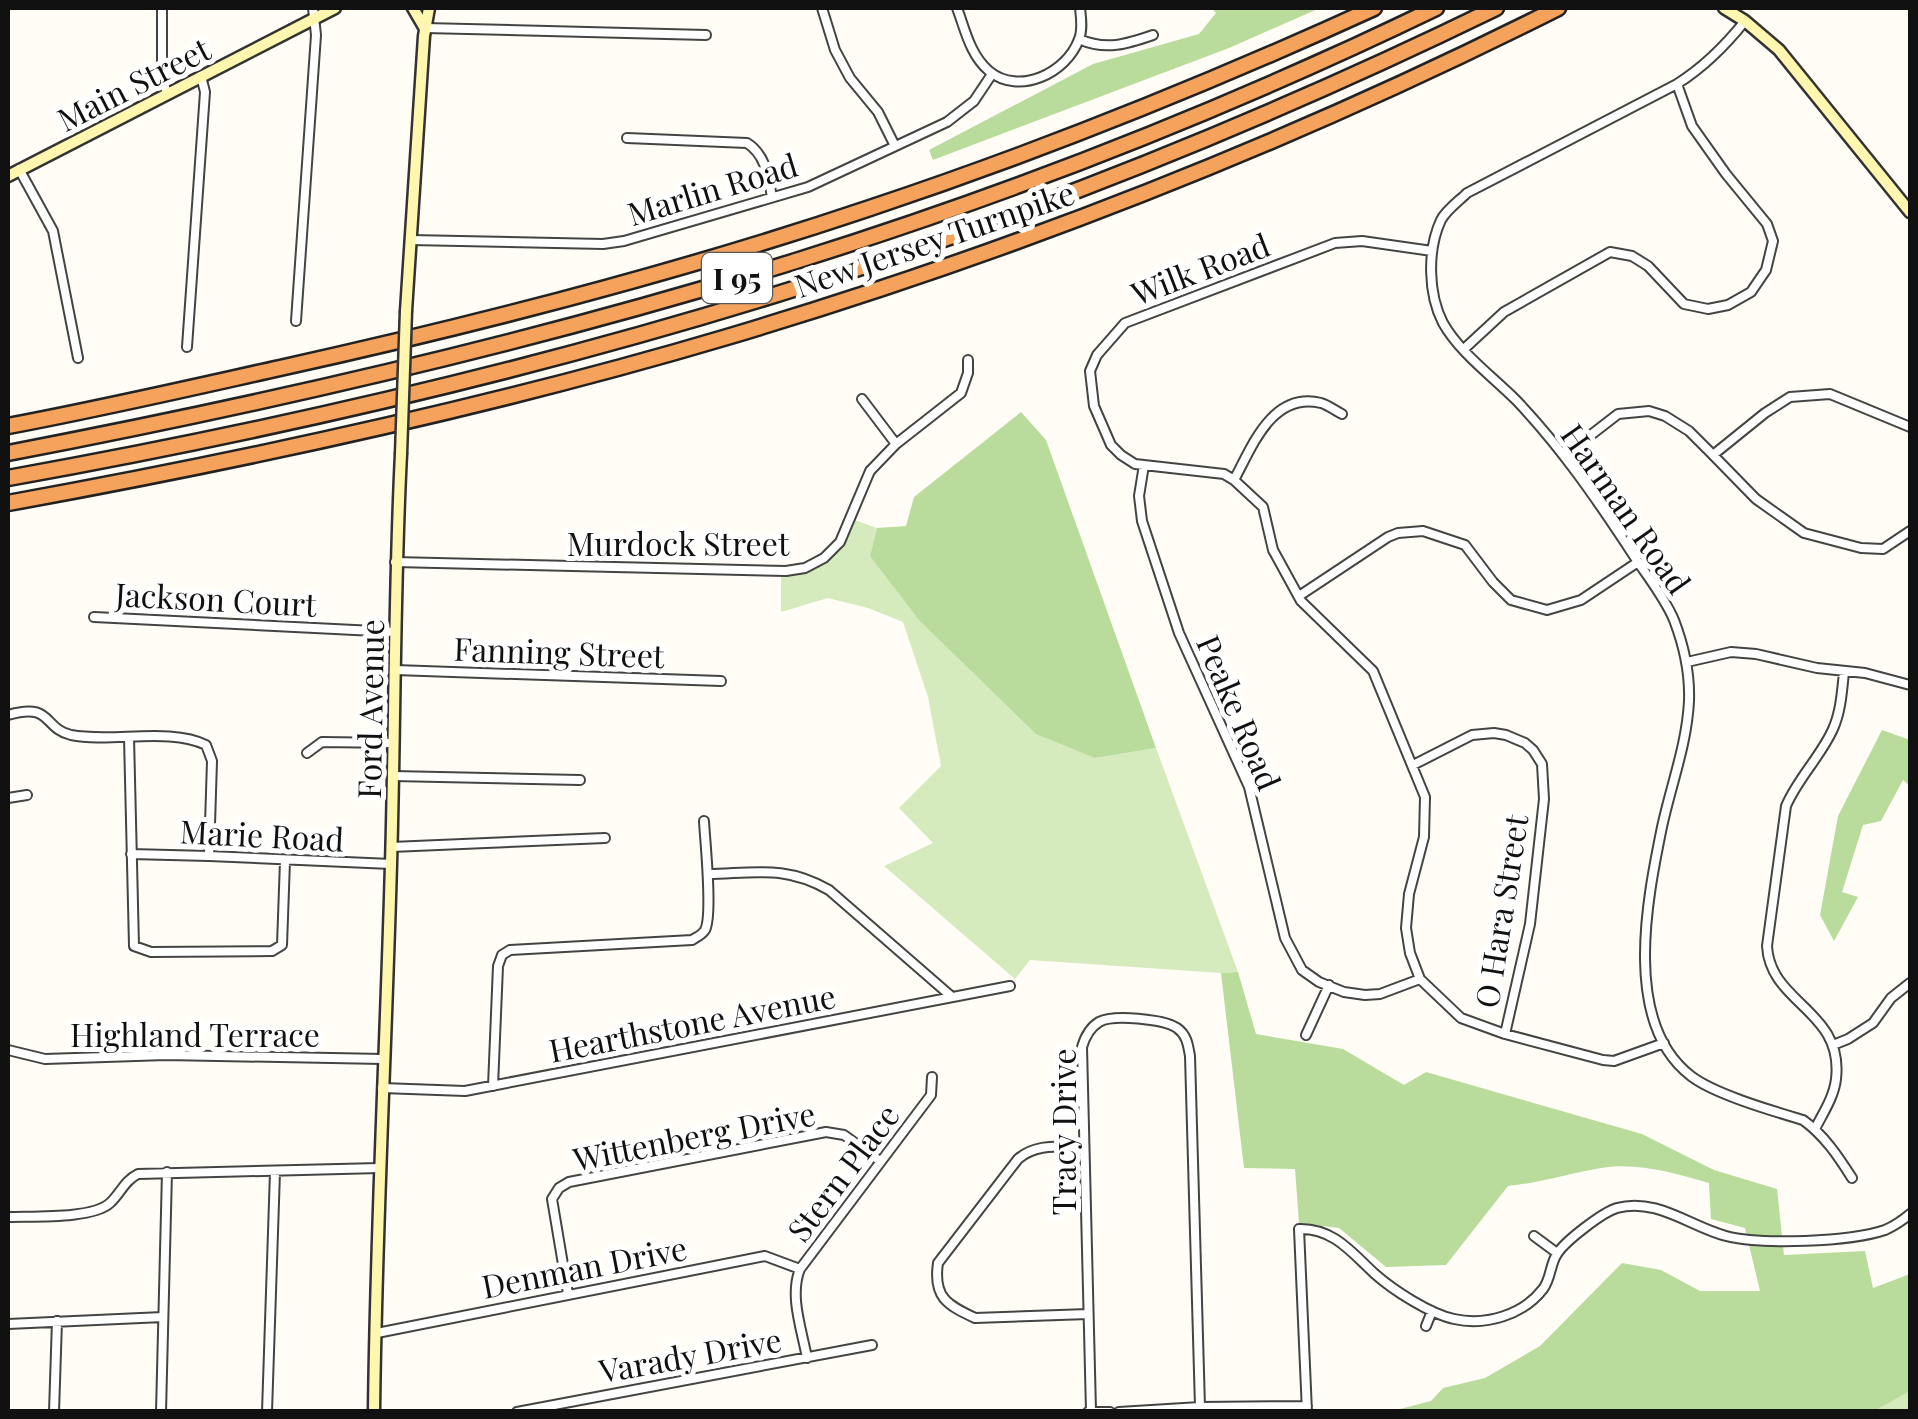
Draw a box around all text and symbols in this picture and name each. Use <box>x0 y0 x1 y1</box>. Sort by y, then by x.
street label: Main Street <box>49 26 217 140</box>
street label: Marlin Road <box>622 142 802 234</box>
street label: New Jersey Turnpike <box>788 170 1080 306</box>
street label: Wilk Road <box>1124 222 1275 314</box>
road number: I 95 <box>702 253 772 303</box>
street label: Harman Road <box>1552 414 1702 602</box>
street label: Murdock Street <box>567 521 790 564</box>
street label: Jackson Court <box>113 571 318 625</box>
street label: Ford Avenue <box>346 619 392 799</box>
street label: Fanning Street <box>453 626 666 676</box>
street label: Peake Road <box>1188 628 1292 796</box>
street label: Marie Road <box>179 808 345 860</box>
street label: O Hara Street <box>1463 811 1537 1011</box>
street label: Hearthstone Avenue <box>545 973 839 1071</box>
street label: Highland Terrace <box>70 1012 320 1055</box>
street label: Tracy Drive <box>1041 1048 1084 1216</box>
street label: Wittenberg Drive <box>568 1090 819 1180</box>
street label: Stern Place <box>776 1095 908 1249</box>
street label: Denman Drive <box>478 1225 690 1307</box>
street label: Varady Drive <box>594 1317 785 1391</box>

